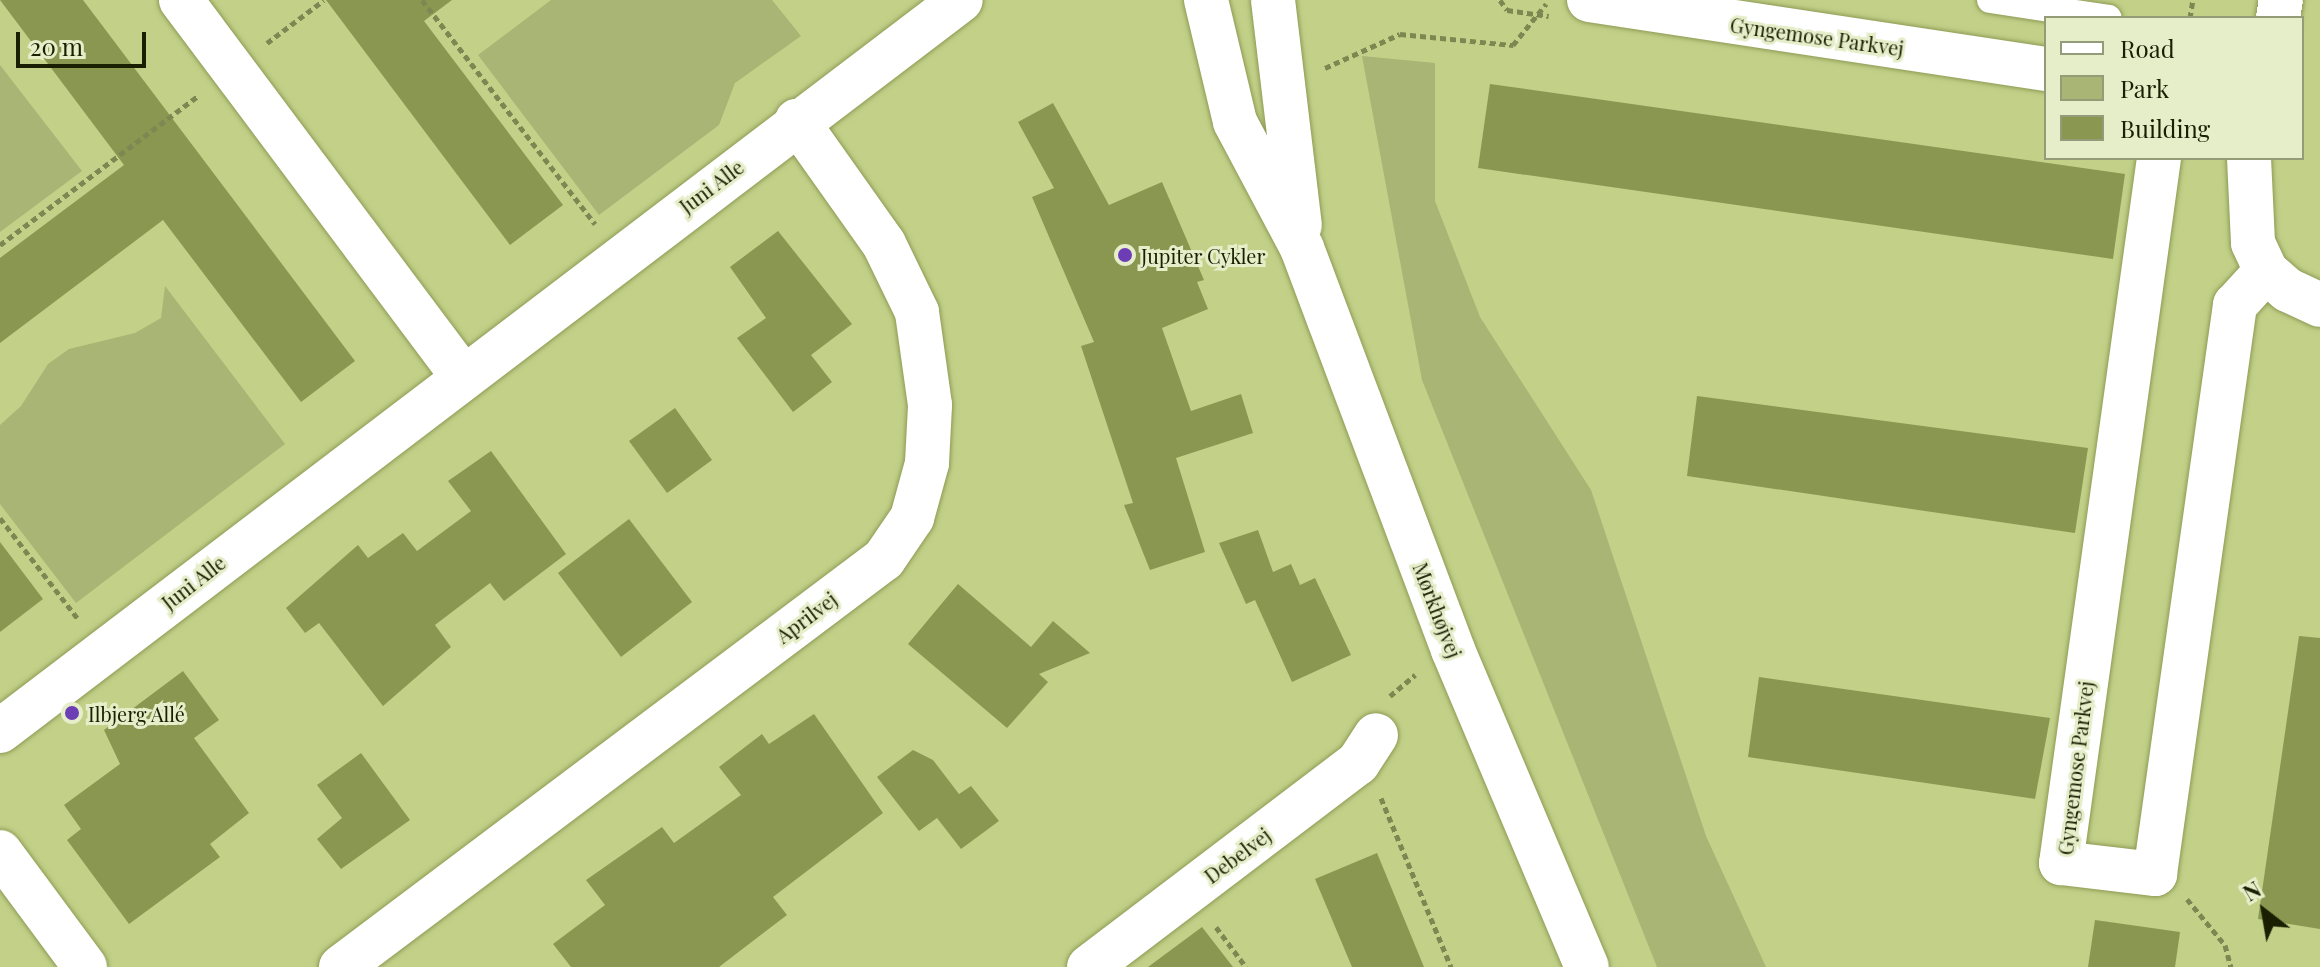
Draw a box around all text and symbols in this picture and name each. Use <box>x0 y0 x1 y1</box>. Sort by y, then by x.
street label: Gyngemose Parkvej <box>1729 12 1905 60</box>
scale bar <box>20 16 150 66</box>
legend <box>2044 16 2304 160</box>
text: 20 m <box>30 30 83 62</box>
text: Road <box>2120 32 2175 64</box>
text: Park <box>2120 72 2169 104</box>
text: Building <box>2120 112 2210 144</box>
street label: Juni Alle <box>674 154 748 218</box>
place label: Jupiter Cykler <box>1141 243 1266 267</box>
marker: Jupiter Cykler <box>1116 246 1134 264</box>
street label: Juni Alle <box>156 550 230 614</box>
street label: Mørkhøjvej <box>1409 559 1467 661</box>
street label: Aprilvej <box>771 586 841 648</box>
street label: Gyngemose Parkvej <box>2052 680 2098 856</box>
place label: Ilbjerg Allé <box>88 701 186 725</box>
marker: Ilbjerg Allé <box>63 704 81 722</box>
street label: Debelvej <box>1199 822 1275 888</box>
north arrow <box>2224 871 2304 951</box>
text: N <box>2237 873 2266 907</box>

